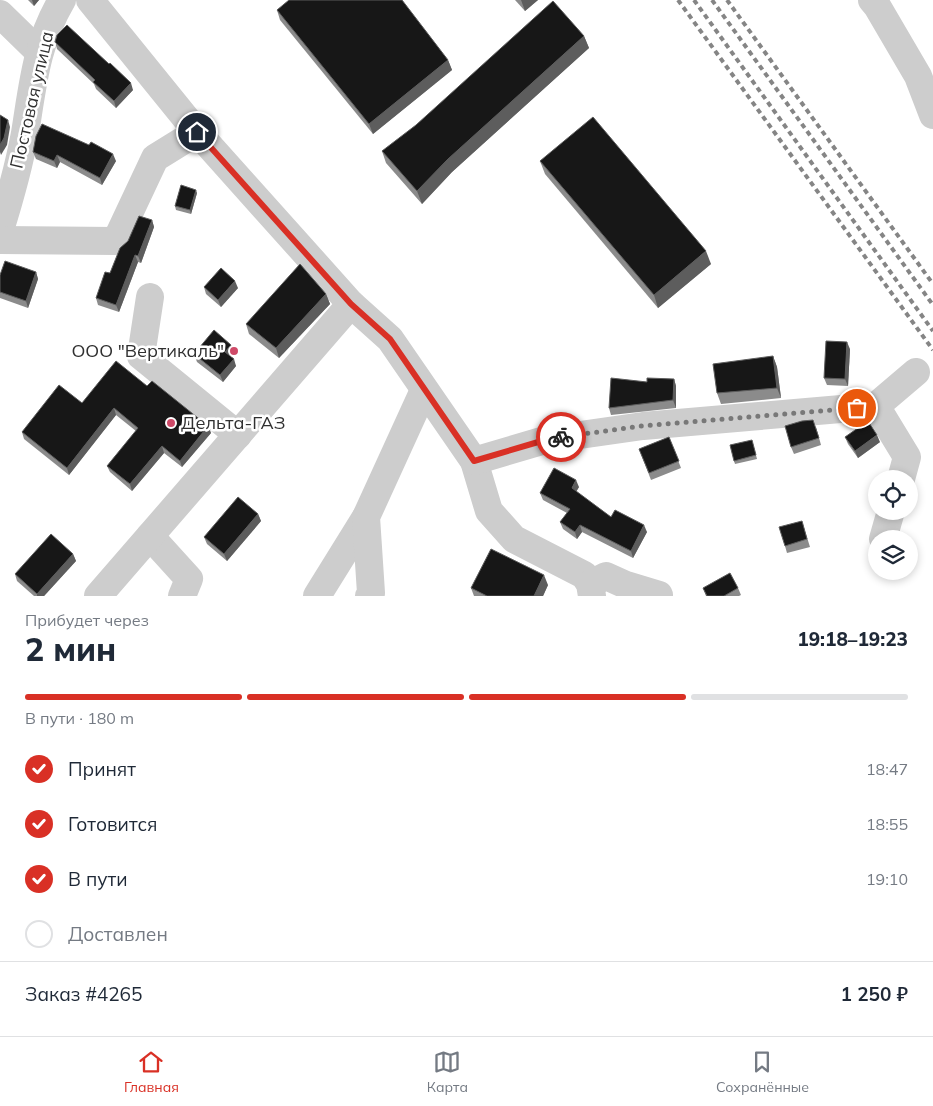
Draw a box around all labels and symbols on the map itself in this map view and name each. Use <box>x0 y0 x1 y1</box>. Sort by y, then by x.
street label: Постовая улица <box>5 29 58 171</box>
pin <box>176 111 218 153</box>
place label: ООО "Вертикаль" <box>71 339 224 362</box>
marker: ООО "Вертикаль" <box>228 345 240 357</box>
pin <box>836 387 878 429</box>
place label: Дельта-ГАЗ <box>181 411 286 434</box>
courier <box>536 412 586 462</box>
marker: Дельта-ГАЗ <box>165 417 177 429</box>

